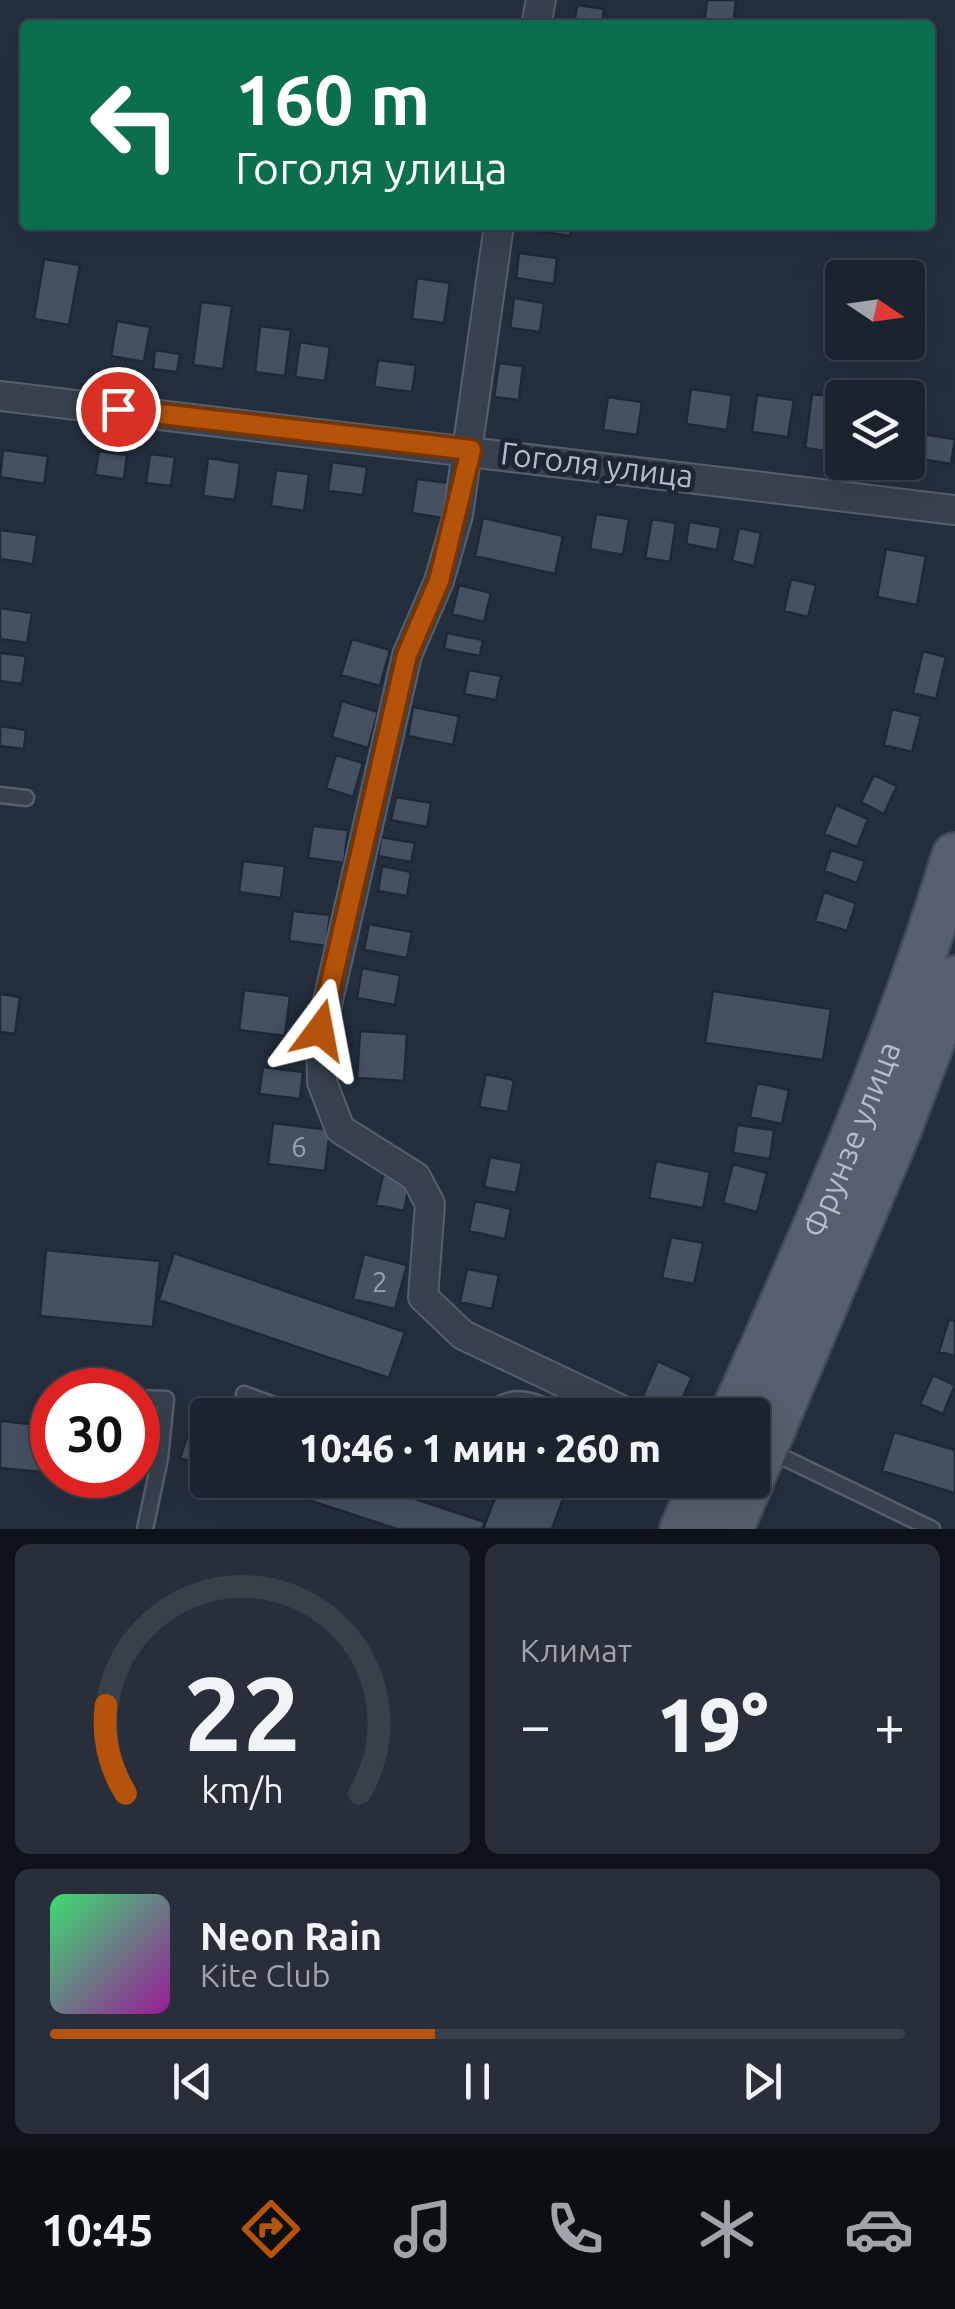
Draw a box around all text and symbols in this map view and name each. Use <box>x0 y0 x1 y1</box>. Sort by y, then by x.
icon: left <box>70 60 200 190</box>
text: 160 m <box>235 60 430 138</box>
text: Гоголя улица <box>235 142 508 193</box>
north arrow <box>825 260 925 360</box>
map controls <box>825 260 925 480</box>
pin <box>76 367 161 452</box>
button: layers <box>825 380 925 480</box>
icon: arrive <box>91 382 146 437</box>
street label: Гоголя улица <box>499 434 696 494</box>
position arrow <box>268 978 372 1082</box>
street label: Фрунзе улица <box>795 1036 907 1243</box>
house number: 6 <box>291 1131 307 1162</box>
house number: 2 <box>372 1266 388 1297</box>
speed limit sign: 30 <box>30 1368 160 1498</box>
text: 10:46 · 1 мин · 260 m <box>299 1427 661 1469</box>
text: Климат <box>520 1632 632 1668</box>
text: 22 <box>184 1654 301 1771</box>
text: 19° <box>657 1682 768 1766</box>
text: − <box>520 1694 551 1755</box>
text: + <box>874 1694 905 1755</box>
text: km/h <box>201 1770 284 1810</box>
text: Neon Rain <box>200 1915 382 1957</box>
text: Kite Club <box>200 1957 330 1993</box>
icon: previous <box>165 2054 220 2109</box>
icon: pause <box>450 2054 505 2109</box>
icon: next <box>735 2054 790 2109</box>
icon: directions <box>236 2194 306 2264</box>
icon: music <box>388 2194 458 2264</box>
icon: phone <box>540 2194 610 2264</box>
icon: climate <box>692 2194 762 2264</box>
icon: car <box>844 2194 914 2264</box>
text: 10:45 <box>41 2204 154 2255</box>

